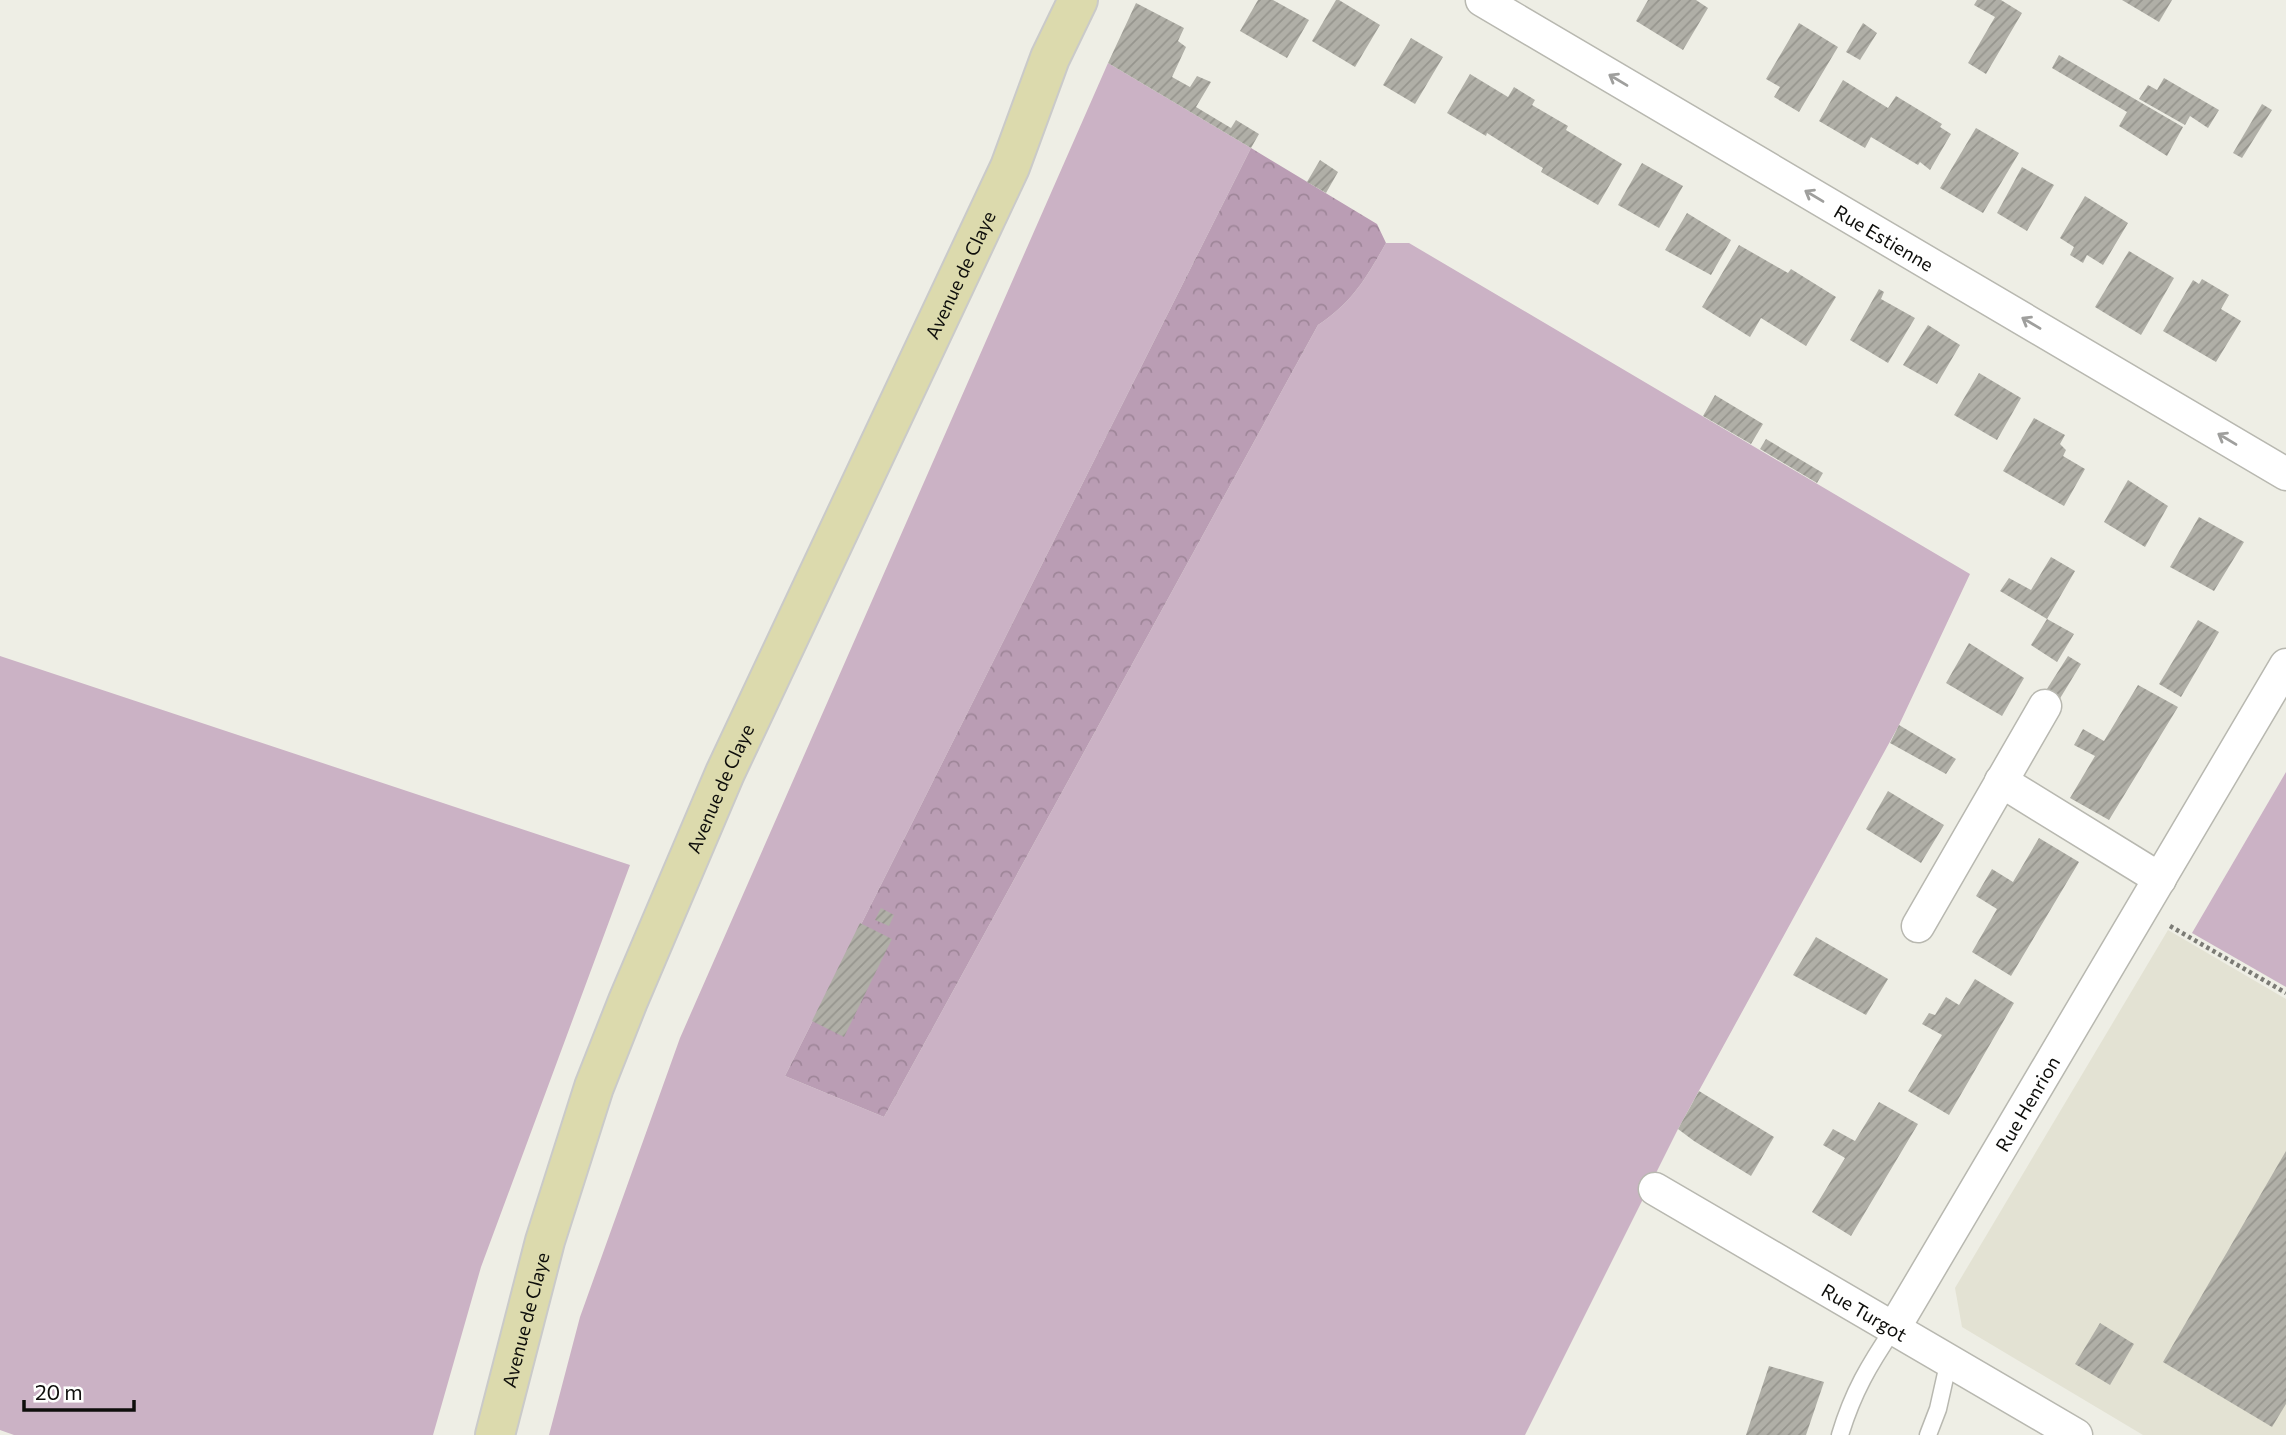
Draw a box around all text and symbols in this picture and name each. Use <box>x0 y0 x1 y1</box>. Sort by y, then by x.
one-way arrow <box>1609 73 1629 87</box>
one-way arrow <box>1805 188 1825 202</box>
street label: Rue Estienne <box>1831 199 1938 275</box>
street label: Avenue de Claye <box>919 207 999 342</box>
one-way arrow <box>2022 316 2042 330</box>
one-way arrow <box>2218 432 2238 446</box>
street label: Avenue de Claye <box>681 720 758 856</box>
street label: Rue Henrion <box>1990 1051 2064 1155</box>
street label: Avenue de Claye <box>496 1250 553 1390</box>
street label: Rue Turgot <box>1818 1278 1912 1346</box>
scale bar <box>24 1368 135 1412</box>
text: 20 m <box>35 1379 83 1404</box>

